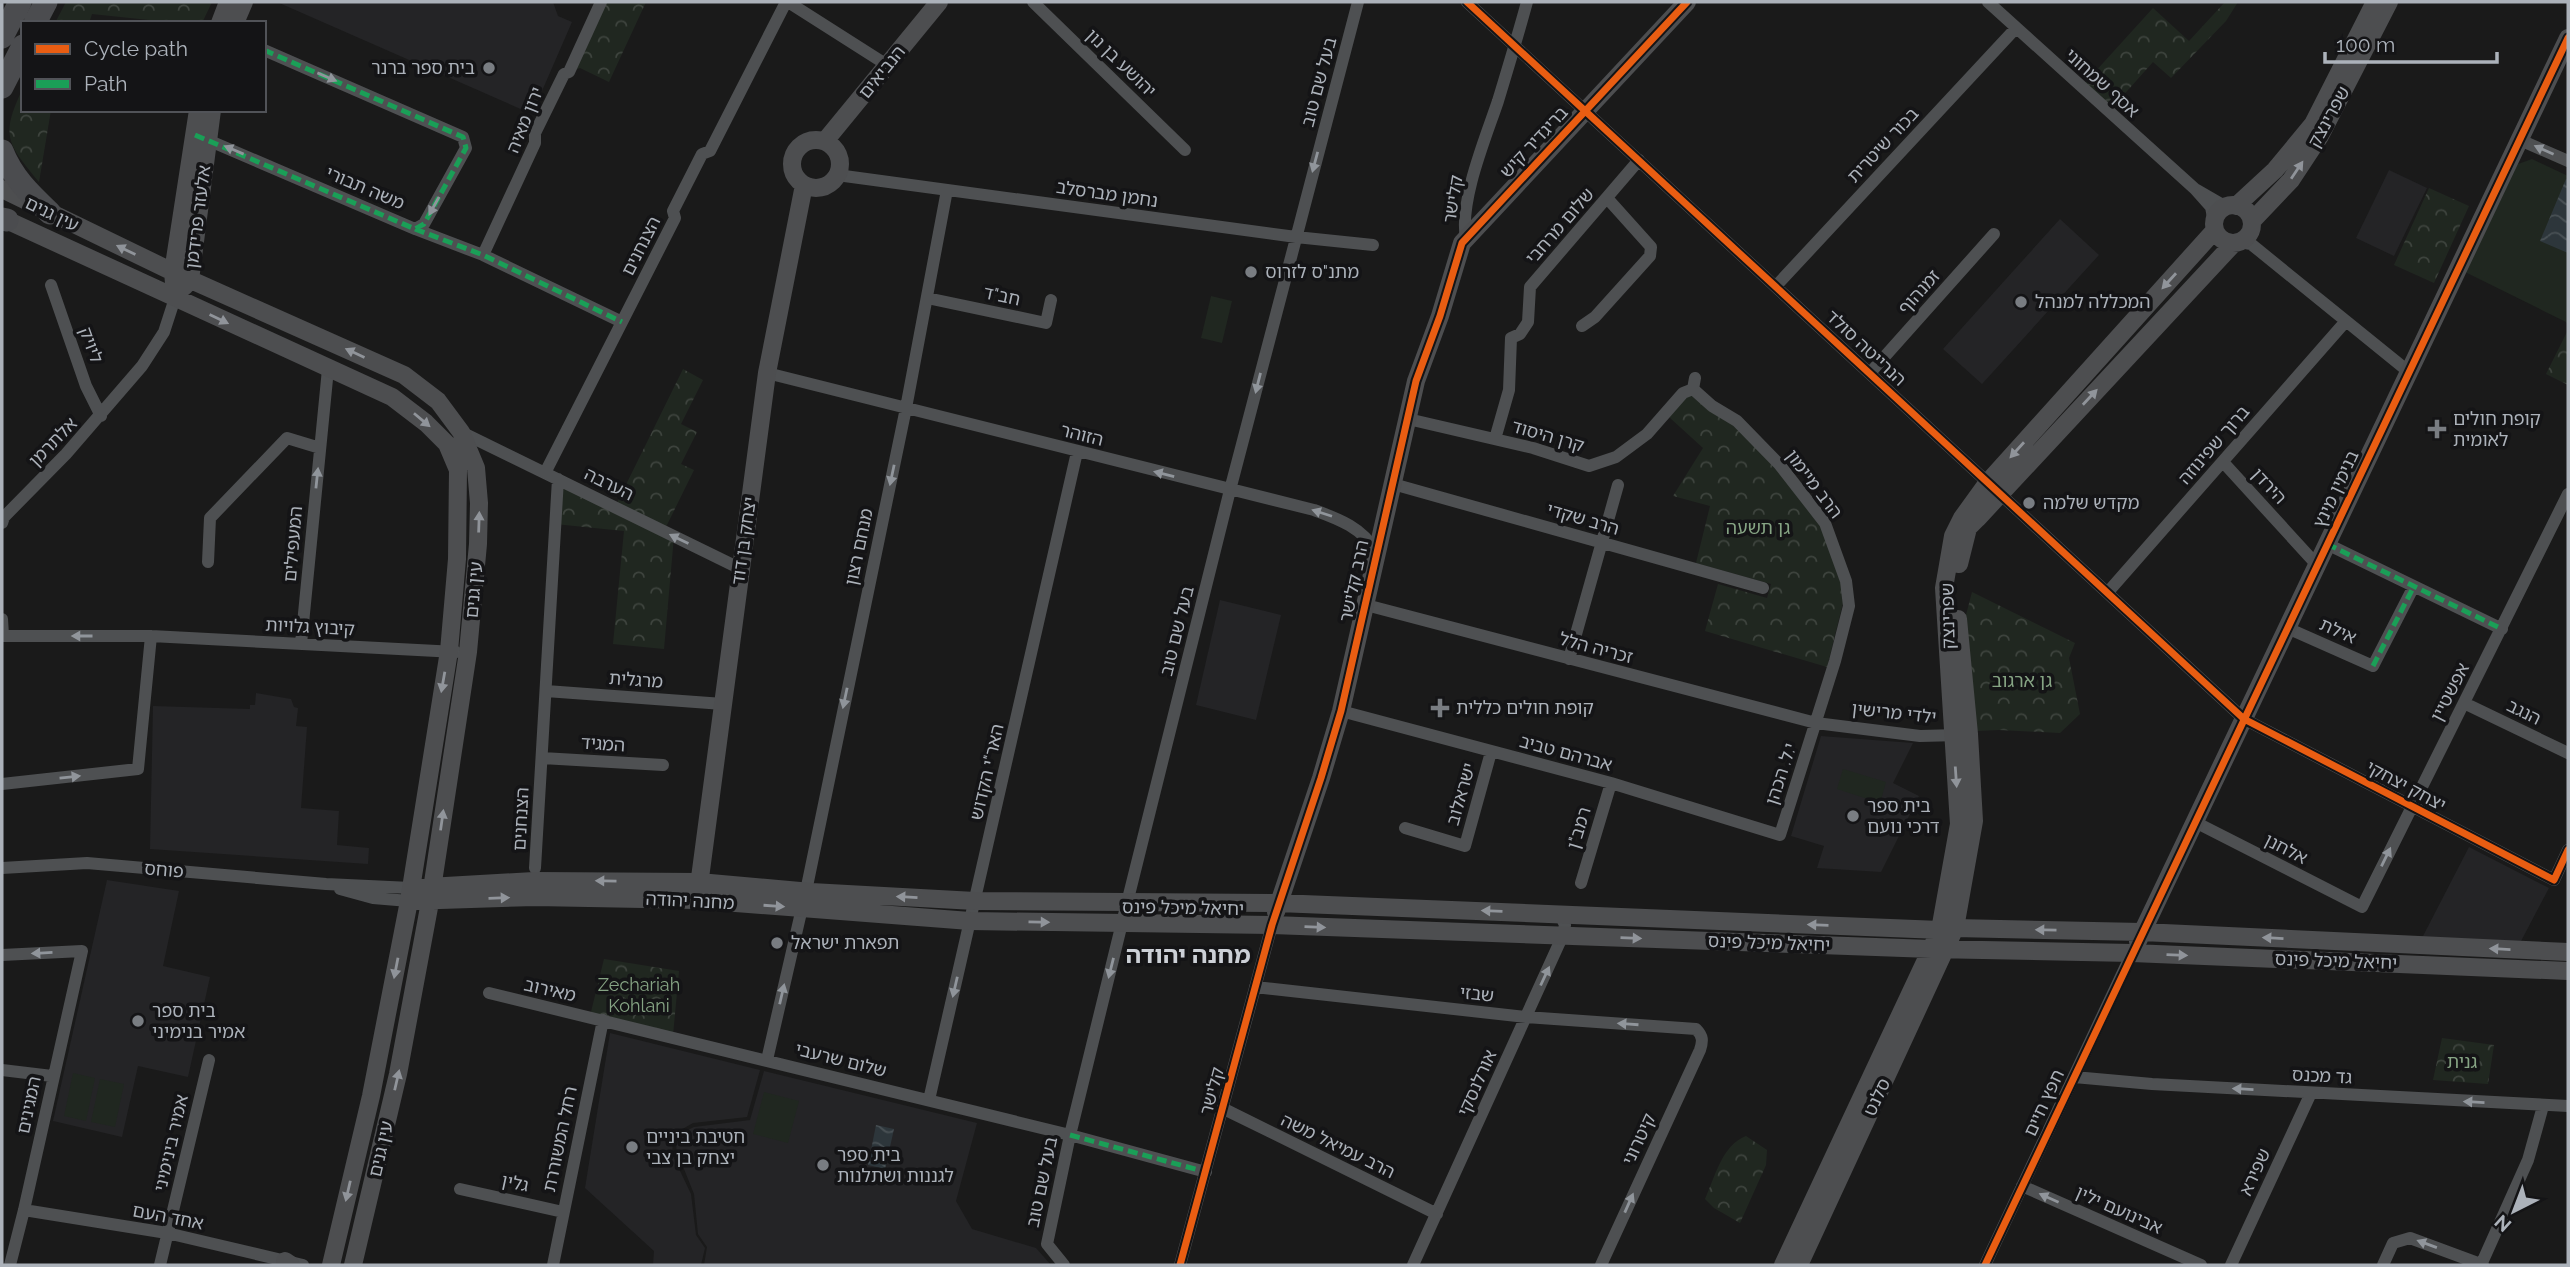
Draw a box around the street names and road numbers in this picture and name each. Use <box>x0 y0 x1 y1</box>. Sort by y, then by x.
street label: יהושע בן נון <box>1082 24 1161 101</box>
street label: בעל שם טוב <box>1296 35 1341 129</box>
street label: הנביאים <box>854 41 909 102</box>
street label: אסף שמחוני <box>2061 44 2144 121</box>
street label: שפרינצק <box>2303 83 2354 151</box>
street label: ירון מאיה <box>502 84 547 156</box>
street label: בריגדיר קיש <box>1495 102 1572 182</box>
street label: בכור שיטרית <box>1843 103 1923 187</box>
street label: משה תבורי <box>323 162 408 214</box>
street label: אלעזר פרידמן <box>181 164 214 270</box>
street label: קלישר <box>1438 173 1467 224</box>
street label: נחמן מברסלב <box>1055 176 1159 211</box>
street label: שלום מרחבי <box>1521 184 1598 268</box>
street label: עין גנים <box>22 192 82 235</box>
street label: הצנחנים <box>617 213 664 279</box>
street label: זמנהוף <box>1893 265 1944 318</box>
street label: חב"ד <box>982 281 1022 310</box>
street label: הנרייטה סולד <box>1822 305 1911 390</box>
street label: ליויק <box>75 324 108 366</box>
street label: ברוך שפינוזה <box>2174 401 2254 488</box>
street label: אלתרמן <box>24 413 81 471</box>
street label: קרן היסוד <box>1509 415 1587 456</box>
street label: הזוהר <box>1059 419 1106 450</box>
street label: הרב מיימון <box>1782 445 1847 522</box>
street label: בנימין מינץ <box>2308 447 2363 531</box>
street label: הערבה <box>581 463 637 504</box>
street label: הירדן <box>2248 463 2291 508</box>
street label: יצחק בן דוד <box>727 495 760 586</box>
street label: הרב שקדי <box>1545 498 1622 539</box>
street label: המעפילים <box>279 505 306 583</box>
street label: מנחם רצון <box>840 506 877 587</box>
street label: הרב קלישר <box>1335 538 1372 624</box>
street label: עין גנים <box>461 561 486 619</box>
street label: שפרינצק <box>1936 582 1959 650</box>
street label: בעל שם טוב <box>1155 584 1198 678</box>
street label: אילת <box>2317 613 2360 648</box>
street label: קיבוץ גלויות <box>265 614 355 639</box>
street label: זכריה הלל <box>1557 628 1635 667</box>
street label: אפשטיין <box>2426 659 2473 724</box>
street label: מרגלית <box>608 667 664 692</box>
street label: הנגב <box>2504 694 2545 729</box>
street label: ילדי מרישין <box>1851 698 1938 727</box>
street label: האר"י הקדוש <box>965 722 1008 822</box>
street label: אברהם טביב <box>1518 730 1615 775</box>
street label: המגיד <box>580 731 626 756</box>
street label: י.ל. הכהן <box>1761 740 1800 807</box>
street label: יצחק יצחקי <box>2363 756 2450 815</box>
street label: ישראלוב <box>1442 760 1479 828</box>
street label: הצנחנים <box>508 787 533 851</box>
street label: רמב"ן <box>1562 804 1595 851</box>
street label: אלחנן <box>2261 829 2311 868</box>
street label: פוחס <box>143 857 185 882</box>
street label: מחנה יהודה <box>645 888 735 913</box>
street label: יחיאל מיכל פינס <box>1122 896 1244 919</box>
street label: יחיאל מיכל פינס <box>1707 930 1831 955</box>
street label: יחיאל מיכל פינס <box>2274 948 2398 973</box>
street label: מאירוב <box>522 973 578 1006</box>
street label: שבזי <box>1459 981 1495 1006</box>
street label: שלום שרעבי <box>793 1038 889 1081</box>
street label: אורלנסקי <box>1453 1046 1500 1119</box>
street label: גד מכנס <box>2291 1063 2353 1088</box>
street label: קלישר <box>1195 1065 1228 1117</box>
street label: חפץ חיים <box>2019 1066 2068 1139</box>
street label: המגינים <box>12 1074 45 1136</box>
street label: סלנט <box>1859 1075 1894 1119</box>
street label: רחל המשוררת <box>538 1084 581 1194</box>
street label: אמיר בינימיני <box>149 1092 192 1193</box>
street label: הרב עמיאל משה <box>1278 1109 1399 1182</box>
street label: קיטרוני <box>1618 1110 1660 1168</box>
street label: עין גנים <box>364 1119 397 1179</box>
street label: בעל שם טוב <box>1022 1135 1061 1229</box>
street label: שפירא <box>2235 1145 2275 1199</box>
street label: גלין <box>500 1169 531 1196</box>
street label: אבינועם ילין <box>2073 1181 2166 1238</box>
street label: אחד העם <box>131 1199 205 1234</box>

